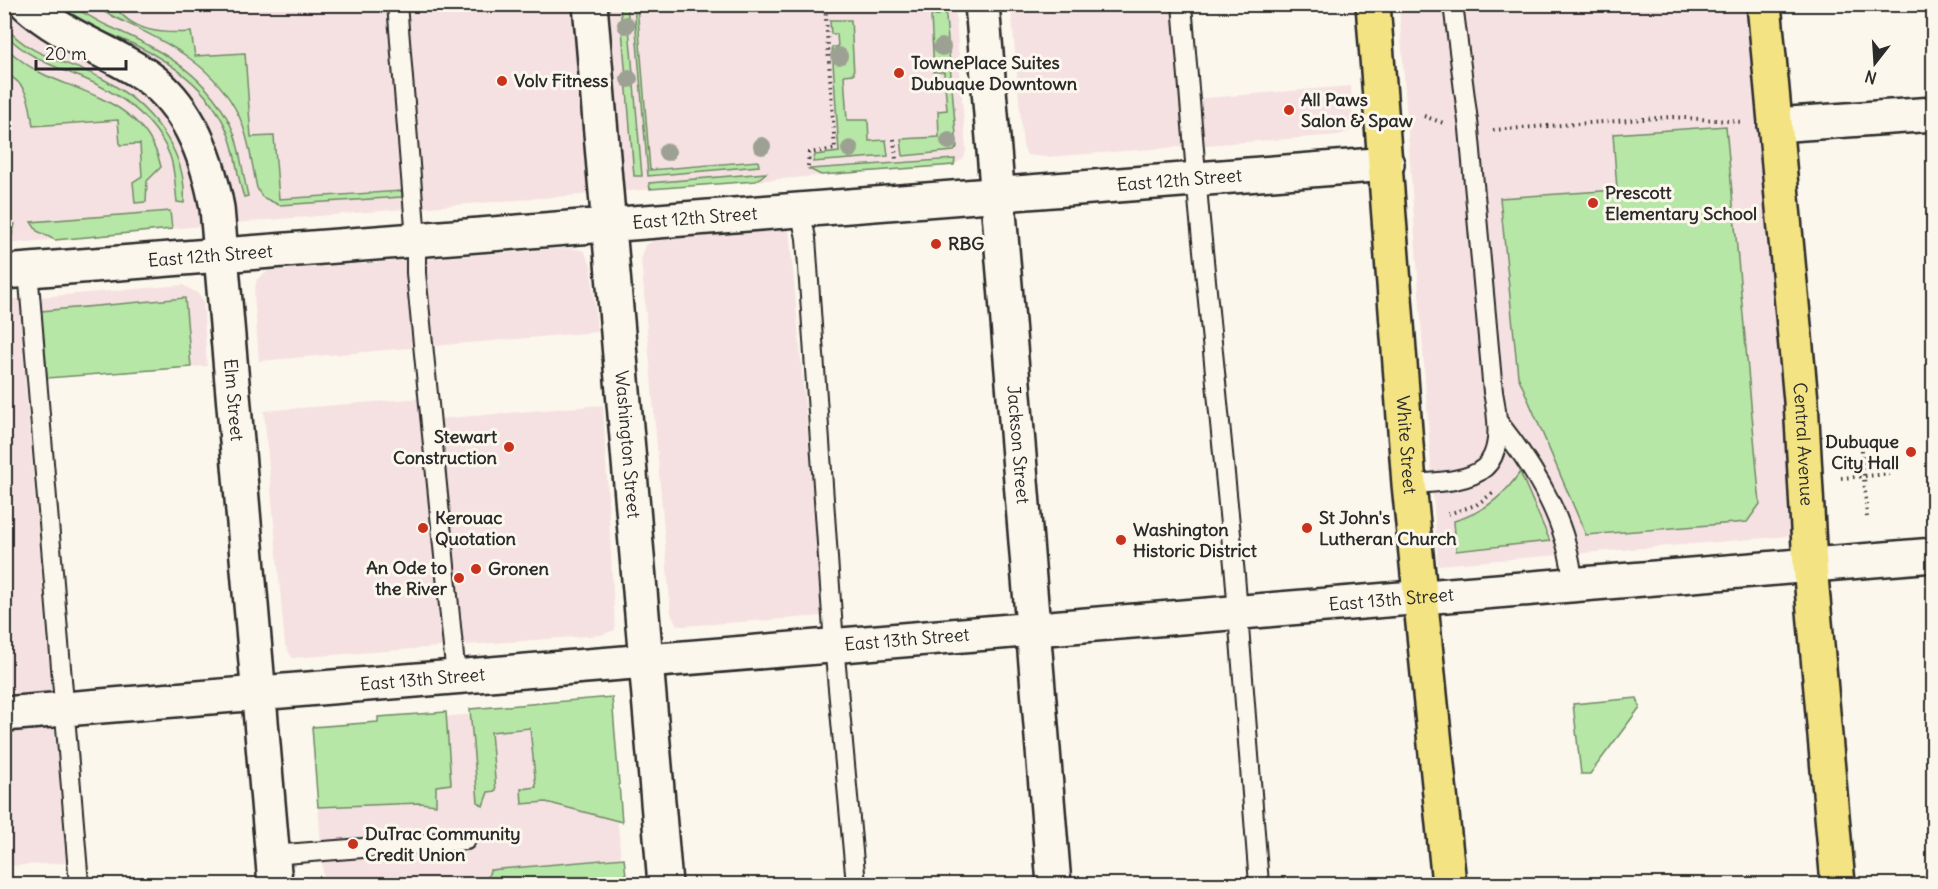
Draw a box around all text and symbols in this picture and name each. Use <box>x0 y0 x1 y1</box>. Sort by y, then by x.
scale bar <box>36 33 126 71</box>
north arrow <box>1845 33 1905 93</box>
text: 20 m <box>45 42 87 65</box>
place label: TownePlace Suites Dubuque Downtown <box>911 51 1078 95</box>
marker: TownePlace Suites Dubuque Downtown <box>892 66 906 80</box>
text: N <box>1862 66 1879 89</box>
place label: Volv Fitness <box>514 69 609 92</box>
marker: Volv Fitness <box>495 74 509 88</box>
place label: All Paws Salon & Spaw <box>1301 88 1414 132</box>
marker: All Paws Salon & Spaw <box>1282 103 1296 117</box>
street label: East 12th Street <box>1116 163 1243 196</box>
place label: Prescott Elementary School <box>1605 181 1757 225</box>
marker: Prescott Elementary School <box>1586 196 1600 210</box>
street label: East 12th Street <box>632 201 758 234</box>
place label: RBG <box>948 232 984 255</box>
marker: RBG <box>929 237 943 251</box>
street label: East 12th Street <box>147 239 274 272</box>
street label: Elm Street <box>219 358 249 442</box>
street label: Washington Street <box>610 370 646 519</box>
street label: Central Avenue <box>1788 381 1819 507</box>
street label: Jackson Street <box>1002 384 1035 505</box>
street label: White Street <box>1391 395 1422 495</box>
place label: Stewart Construction <box>393 425 498 469</box>
place label: Dubuque City Hall <box>1825 430 1899 474</box>
marker: Stewart Construction <box>502 440 516 454</box>
marker: Dubuque City Hall <box>1904 445 1918 459</box>
place label: Kerouac Quotation <box>435 506 517 550</box>
place label: St John's Lutheran Church <box>1319 506 1457 550</box>
place label: Washington Historic District <box>1133 518 1258 562</box>
marker: Kerouac Quotation <box>416 521 430 535</box>
marker: St John's Lutheran Church <box>1300 521 1314 535</box>
marker: Washington Historic District <box>1114 533 1128 547</box>
place label: An Ode to the River <box>366 556 448 600</box>
place label: Gronen <box>488 557 549 580</box>
marker: Gronen <box>469 562 483 576</box>
marker: An Ode to the River <box>452 571 466 585</box>
street label: East 13th Street <box>1328 583 1455 616</box>
street label: East 13th Street <box>843 623 970 656</box>
street label: East 13th Street <box>359 662 486 696</box>
place label: DuTrac Community Credit Union <box>365 822 520 866</box>
marker: DuTrac Community Credit Union <box>346 837 360 851</box>

